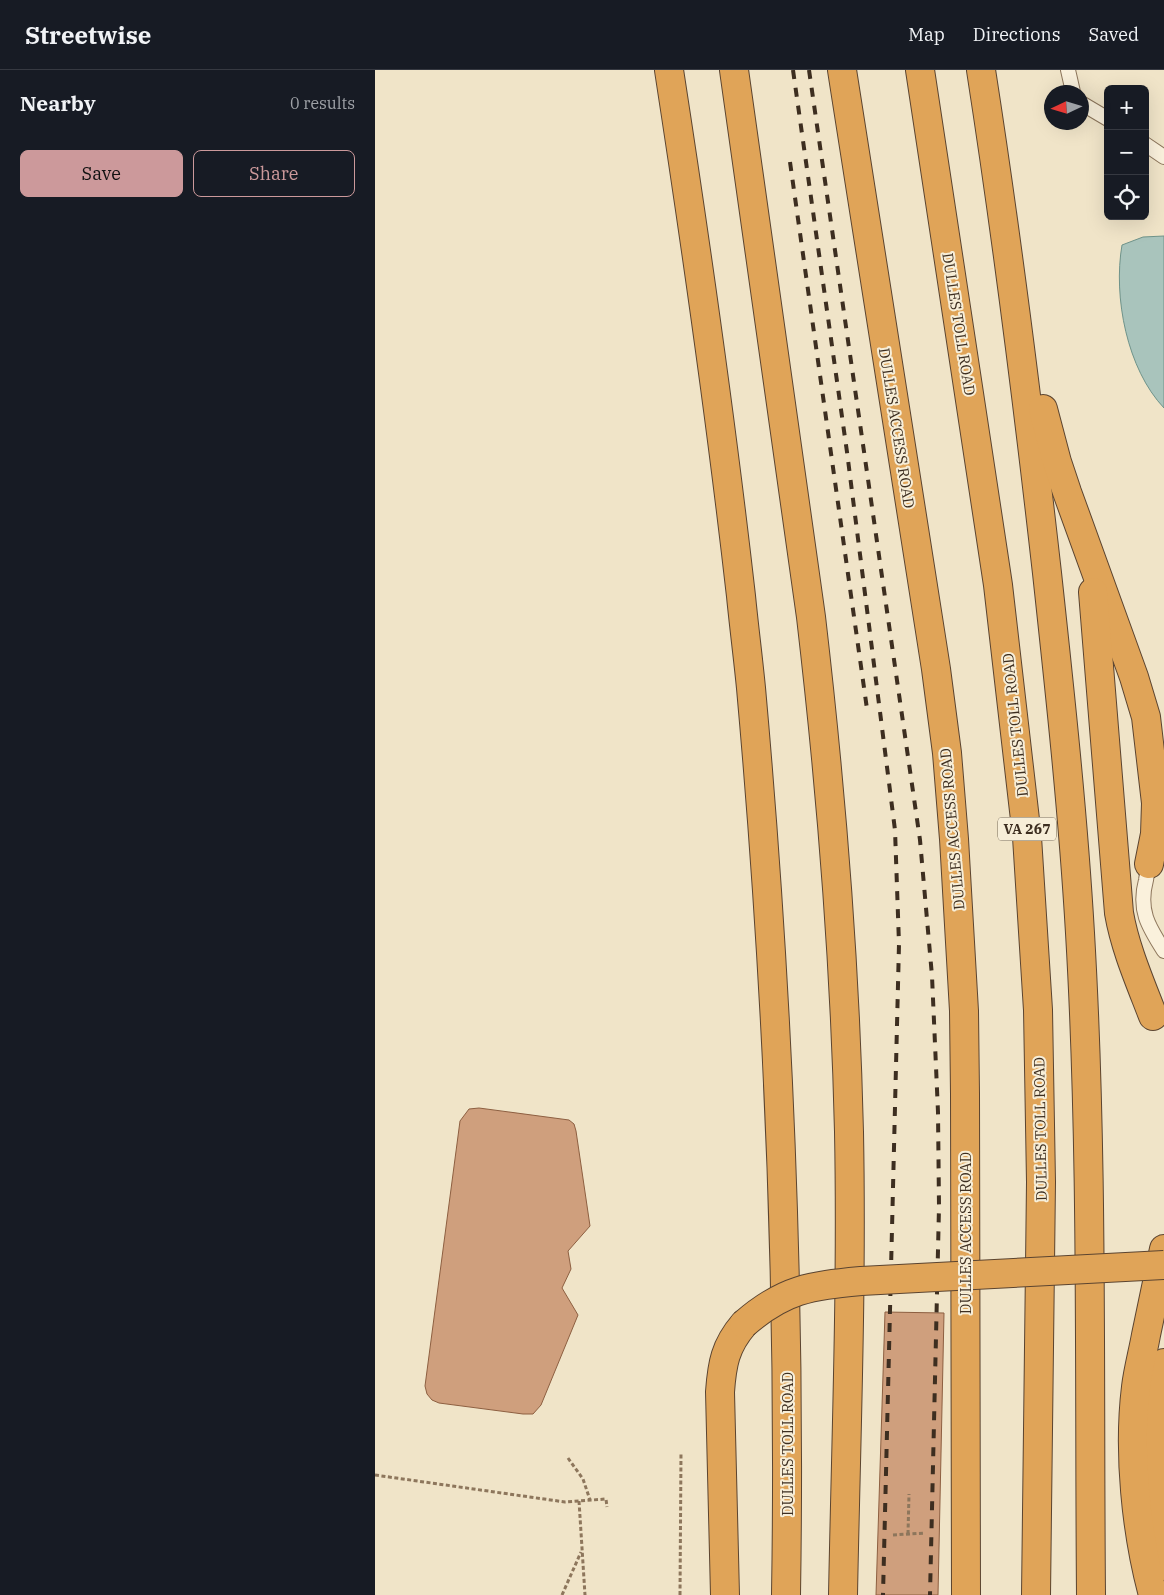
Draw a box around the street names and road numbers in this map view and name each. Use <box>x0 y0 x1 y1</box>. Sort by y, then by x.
street label: DULLES TOLL ROAD <box>938 251 980 397</box>
street label: DULLES ACCESS ROAD <box>875 346 919 510</box>
street label: DULLES TOLL ROAD <box>998 652 1032 798</box>
street label: DULLES ACCESS ROAD <box>935 747 969 911</box>
road number: VA 267 <box>998 818 1056 841</box>
street label: DULLES TOLL ROAD <box>1029 1057 1051 1201</box>
street label: DULLES ACCESS ROAD <box>956 1152 975 1314</box>
street label: DULLES TOLL ROAD <box>778 1372 797 1516</box>

